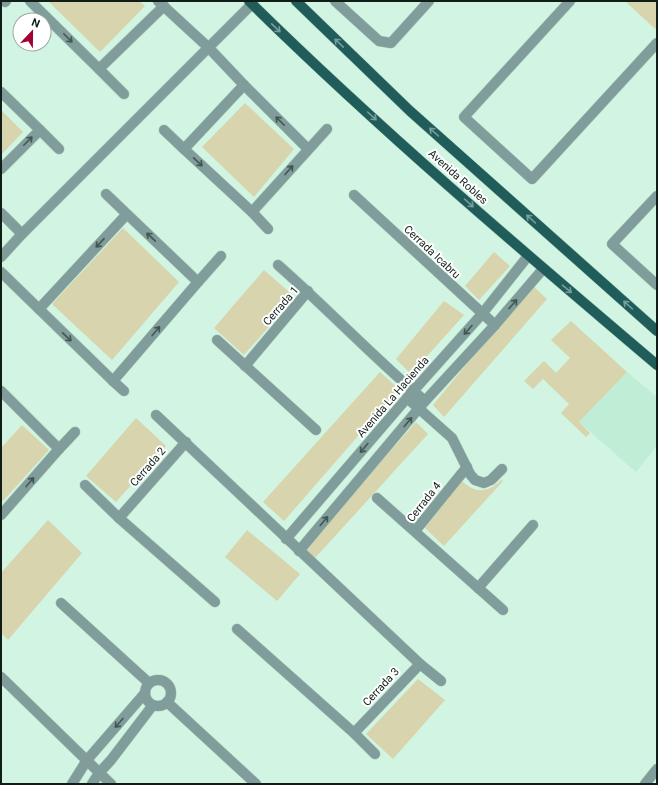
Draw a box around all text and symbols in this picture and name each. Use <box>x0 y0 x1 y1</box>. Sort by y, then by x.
north arrow <box>12 12 52 52</box>
text: N <box>30 16 42 31</box>
one-way arrow <box>271 23 281 33</box>
one-way arrow <box>63 33 73 43</box>
one-way arrow <box>334 38 344 48</box>
one-way arrow <box>367 112 377 121</box>
one-way arrow <box>276 116 285 126</box>
one-way arrow <box>429 127 439 137</box>
one-way arrow <box>24 136 33 146</box>
street label: Avenida Robles <box>426 147 490 207</box>
one-way arrow <box>193 157 203 166</box>
one-way arrow <box>284 166 293 176</box>
one-way arrow <box>464 198 474 208</box>
one-way arrow <box>526 214 536 223</box>
street label: Cerrada Icabru <box>401 223 463 281</box>
one-way arrow <box>146 233 156 242</box>
one-way arrow <box>95 238 105 248</box>
street label: Cerrada 1 <box>261 284 301 328</box>
one-way arrow <box>561 284 572 293</box>
one-way arrow <box>509 298 518 309</box>
one-way arrow <box>623 301 633 310</box>
one-way arrow <box>464 324 473 334</box>
one-way arrow <box>152 325 161 336</box>
one-way arrow <box>62 332 72 341</box>
street label: Avenida La Hacienda <box>354 354 432 440</box>
one-way arrow <box>403 416 412 427</box>
one-way arrow <box>359 443 368 454</box>
street label: Cerrada 2 <box>128 445 168 489</box>
one-way arrow <box>25 477 35 487</box>
street label: Cerrada 4 <box>404 479 444 525</box>
one-way arrow <box>320 516 329 526</box>
street label: Cerrada 3 <box>360 665 402 709</box>
one-way arrow <box>115 717 124 728</box>

